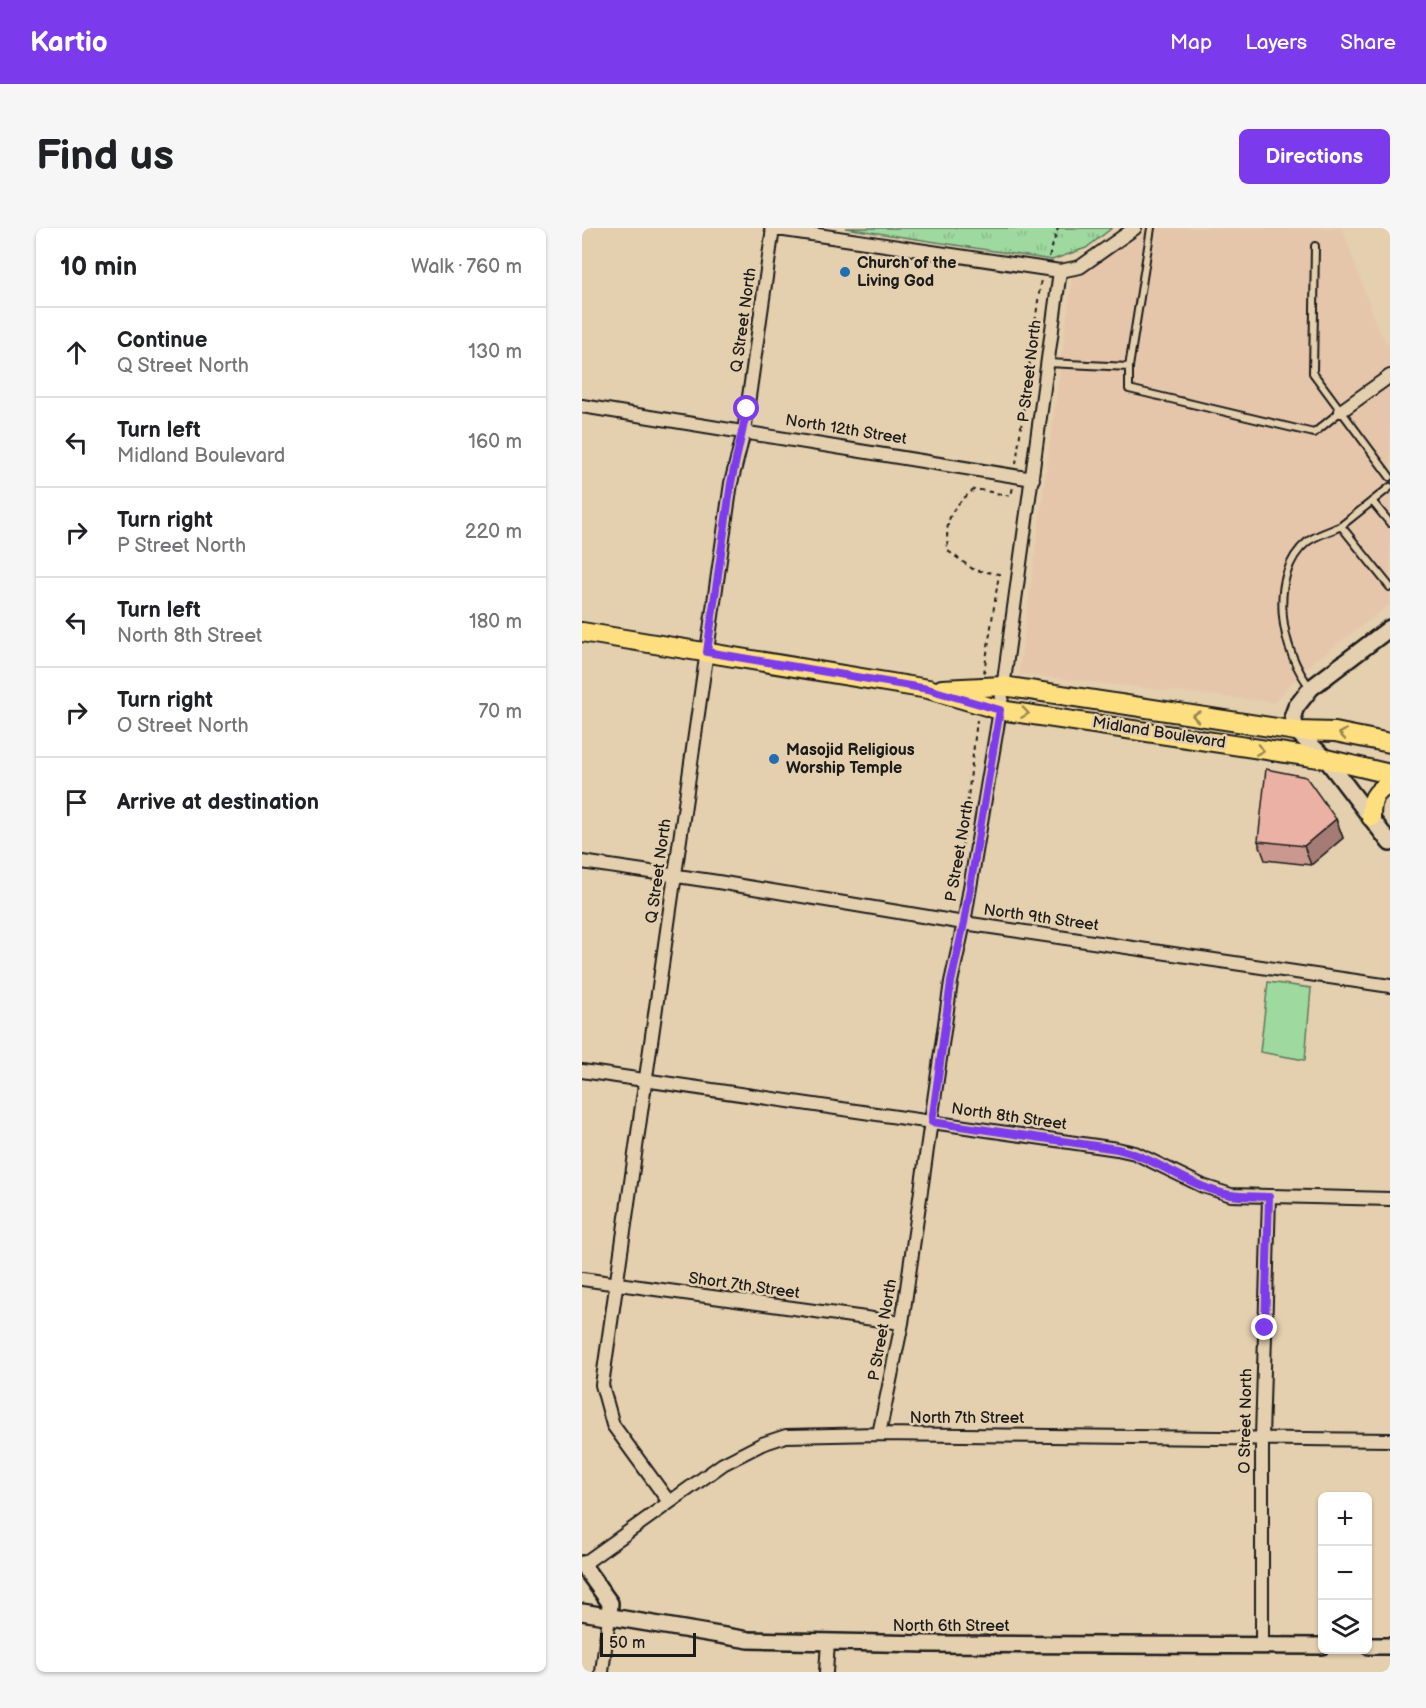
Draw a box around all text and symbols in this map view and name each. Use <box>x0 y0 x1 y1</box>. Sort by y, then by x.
text: Kartio <box>30 26 108 59</box>
text: Map <box>1170 30 1212 55</box>
text: Layers <box>1245 30 1307 55</box>
text: Share <box>1340 30 1396 55</box>
button: Directions <box>1239 129 1390 184</box>
text: Find us <box>36 131 174 182</box>
text: 10 min <box>60 252 137 283</box>
place label: Church of the Living God <box>857 254 956 291</box>
text: Walk · 760 m <box>411 255 522 279</box>
marker: Church of the Living God <box>838 265 852 279</box>
street label: Q Street North <box>727 266 761 374</box>
street label: P Street North <box>1014 319 1046 423</box>
text: Continue <box>117 327 207 354</box>
icon: ahead <box>60 336 93 369</box>
text: 130 m <box>468 340 522 364</box>
text: Q Street North <box>117 354 249 378</box>
route start <box>733 395 759 421</box>
street label: North 12th Street <box>784 411 908 449</box>
text: Turn left <box>117 417 201 444</box>
icon: left <box>60 426 93 459</box>
text: 160 m <box>468 430 522 454</box>
text: Midland Boulevard <box>117 444 285 468</box>
text: Turn right <box>117 507 213 534</box>
icon: right <box>60 516 93 549</box>
text: 220 m <box>465 520 522 544</box>
text: P Street North <box>117 534 246 558</box>
text: Turn left <box>117 597 201 624</box>
icon: left <box>60 606 93 639</box>
text: 180 m <box>469 610 522 634</box>
text: North 8th Street <box>117 624 262 648</box>
text: Turn right <box>117 687 213 714</box>
icon: right <box>60 696 93 729</box>
text: 70 m <box>478 700 522 724</box>
one-way arrow <box>1021 707 1030 719</box>
one-way arrow <box>1192 710 1201 722</box>
street label: Midland Boulevard <box>1091 713 1227 753</box>
text: O Street North <box>117 714 249 738</box>
one-way arrow <box>1339 728 1349 741</box>
place label: Masojid Religious Worship Temple <box>786 741 915 778</box>
one-way arrow <box>1254 743 1264 756</box>
marker: Masojid Religious Worship Temple <box>767 752 781 766</box>
icon: arrive <box>60 786 93 819</box>
text: Arrive at destination <box>117 789 319 816</box>
street label: P Street North <box>942 798 978 903</box>
street label: Q Street North <box>642 817 676 925</box>
street label: North 9th Street <box>982 901 1100 935</box>
street label: North 8th Street <box>950 1100 1068 1135</box>
street label: Short 7th Street <box>687 1269 801 1303</box>
street label: P Street North <box>865 1277 901 1382</box>
route end <box>1251 1314 1277 1340</box>
street label: O Street North <box>1236 1368 1256 1474</box>
street label: North 7th Street <box>910 1409 1024 1428</box>
map controls <box>1318 1492 1372 1654</box>
button: + <box>1318 1492 1372 1546</box>
button: − <box>1318 1546 1372 1600</box>
button: layers <box>1318 1600 1372 1654</box>
street label: North 6th Street <box>893 1617 1009 1636</box>
scale bar <box>600 1630 696 1658</box>
text: 50 m <box>609 1634 645 1653</box>

